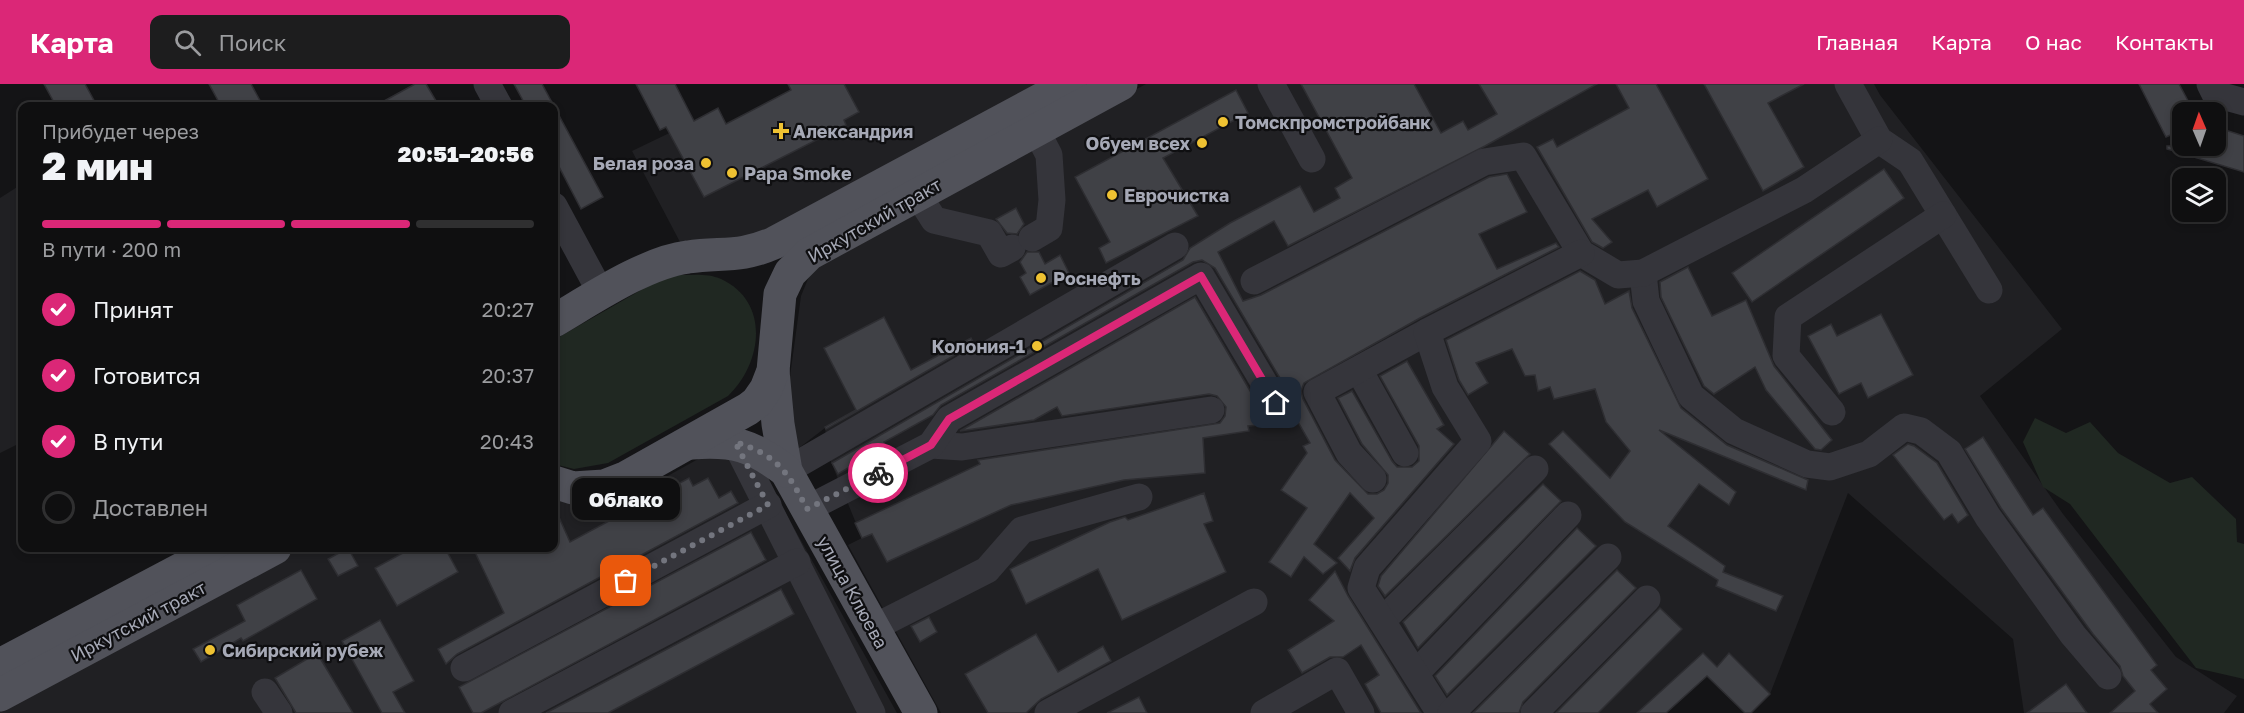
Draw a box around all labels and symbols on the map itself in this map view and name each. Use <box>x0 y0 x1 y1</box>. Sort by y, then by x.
north arrow <box>2172 102 2226 156</box>
place label: Томскпромстройбанк <box>1235 111 1431 133</box>
marker: Томскпромстройбанк <box>1216 115 1230 129</box>
place label: Александрия <box>793 120 913 142</box>
marker: Александрия <box>774 124 788 138</box>
place label: Обуем всех <box>1086 132 1191 154</box>
marker: Обуем всех <box>1195 136 1209 150</box>
place label: Белая роза <box>593 152 694 174</box>
marker: Белая роза <box>699 156 713 170</box>
place label: Papa Smoke <box>744 162 852 184</box>
marker: Papa Smoke <box>725 166 739 180</box>
street label: Иркутский тракт <box>803 173 945 267</box>
place label: Еврочистка <box>1124 184 1229 206</box>
marker: Еврочистка <box>1105 188 1119 202</box>
place label: Роснефть <box>1053 267 1141 289</box>
marker: Роснефть <box>1034 271 1048 285</box>
place label: Колония-1 <box>931 335 1025 357</box>
marker: Колония-1 <box>1030 339 1044 353</box>
pin <box>1250 377 1301 428</box>
courier <box>848 443 908 503</box>
callout: Облако <box>572 479 680 521</box>
street label: улица Клюева <box>813 532 893 652</box>
pin <box>600 555 651 606</box>
street label: Иркутский тракт <box>67 576 210 666</box>
place label: Сибирский рубеж <box>222 639 384 661</box>
marker: Сибирский рубеж <box>203 643 217 657</box>

